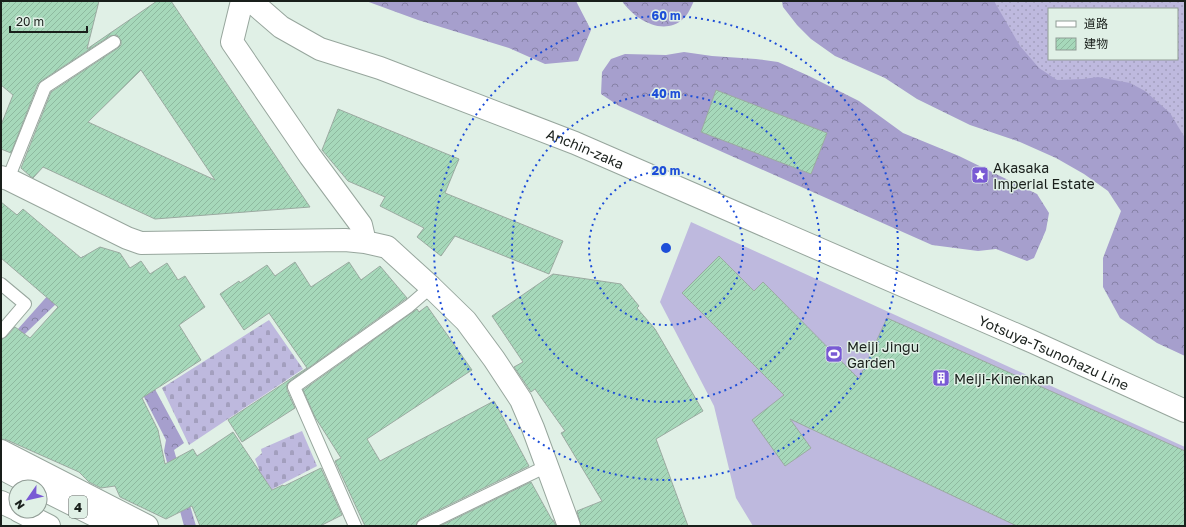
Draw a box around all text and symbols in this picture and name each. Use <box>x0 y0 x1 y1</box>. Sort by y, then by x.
scale bar <box>10 8 87 34</box>
text: 60 m <box>652 8 680 23</box>
legend <box>1048 8 1178 60</box>
text: 20 m <box>16 14 44 29</box>
text: 道路 <box>1084 16 1108 31</box>
text: 建物 <box>1084 36 1108 51</box>
text: 40 m <box>652 86 680 101</box>
street label: Anchin-zaka <box>544 124 627 172</box>
place label: Akasaka Imperial Estate <box>993 159 1095 192</box>
text: 20 m <box>652 163 680 178</box>
place icon: Akasaka Imperial Estate <box>970 165 990 185</box>
centre of rings <box>659 241 673 255</box>
street label: Yotsuya-Tsunohazu Line <box>976 311 1132 393</box>
place label: Meiji Jingu Garden <box>847 338 919 371</box>
sports icon: Meiji Jingu Garden <box>824 344 844 364</box>
building icon: Meiji-Kinenkan <box>931 368 951 388</box>
place label: Meiji-Kinenkan <box>954 370 1054 387</box>
north arrow <box>8 479 48 519</box>
road number: 4 <box>69 496 87 518</box>
text: N <box>12 498 27 512</box>

